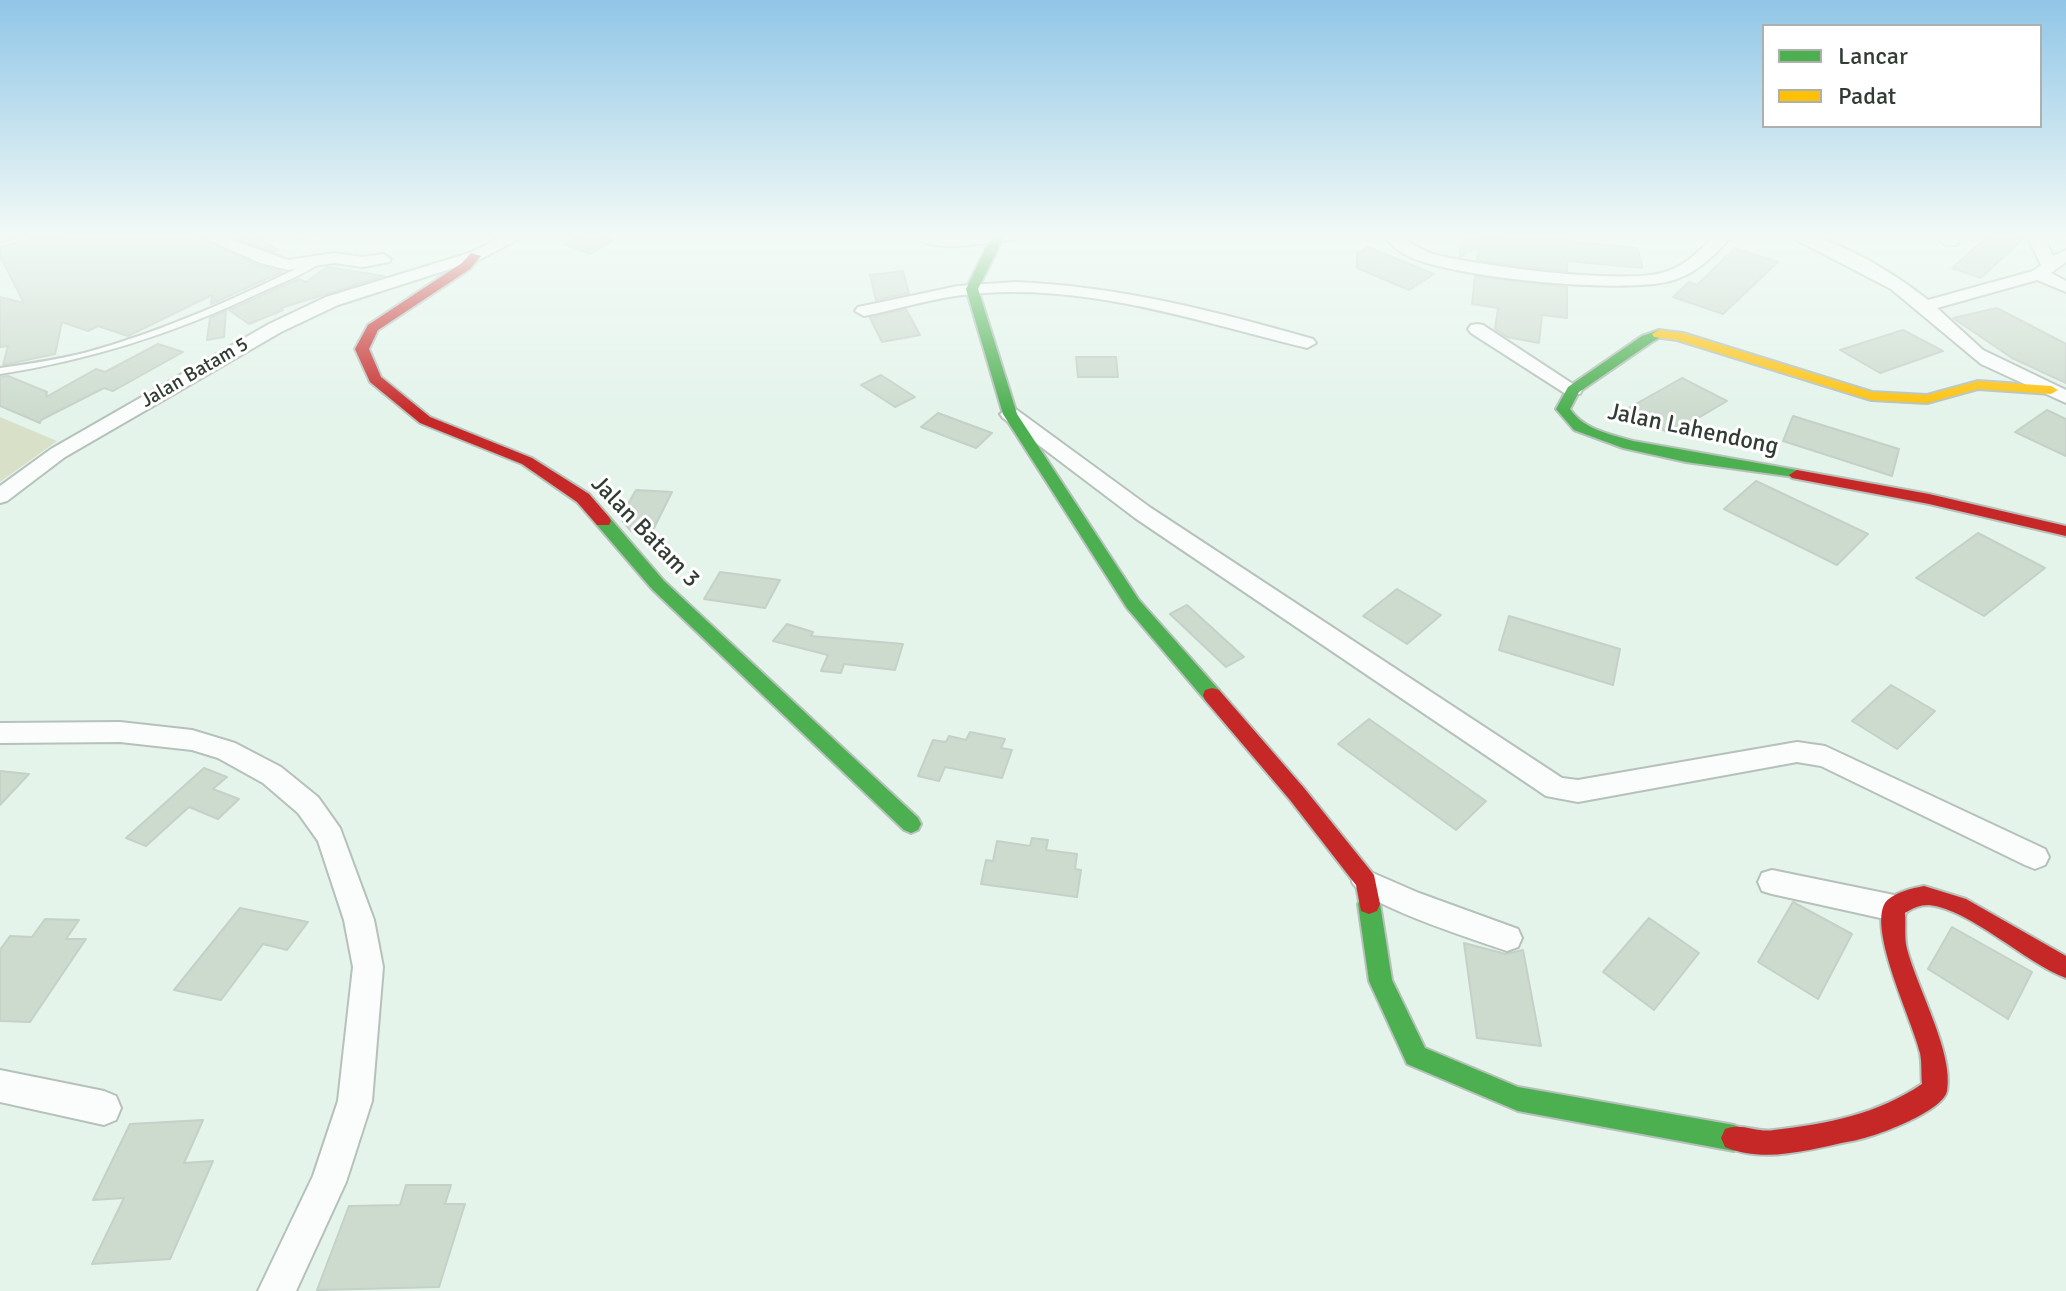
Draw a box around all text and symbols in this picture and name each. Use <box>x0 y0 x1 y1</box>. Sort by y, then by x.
legend <box>1762 24 2042 128</box>
text: Lancar <box>1838 41 1908 71</box>
text: Padat <box>1838 81 1896 111</box>
street label: Jalan Batam 5 <box>137 333 253 413</box>
street label: Jalan Lahendong <box>1605 398 1781 462</box>
street label: Jalan Batam 3 <box>585 470 705 594</box>

